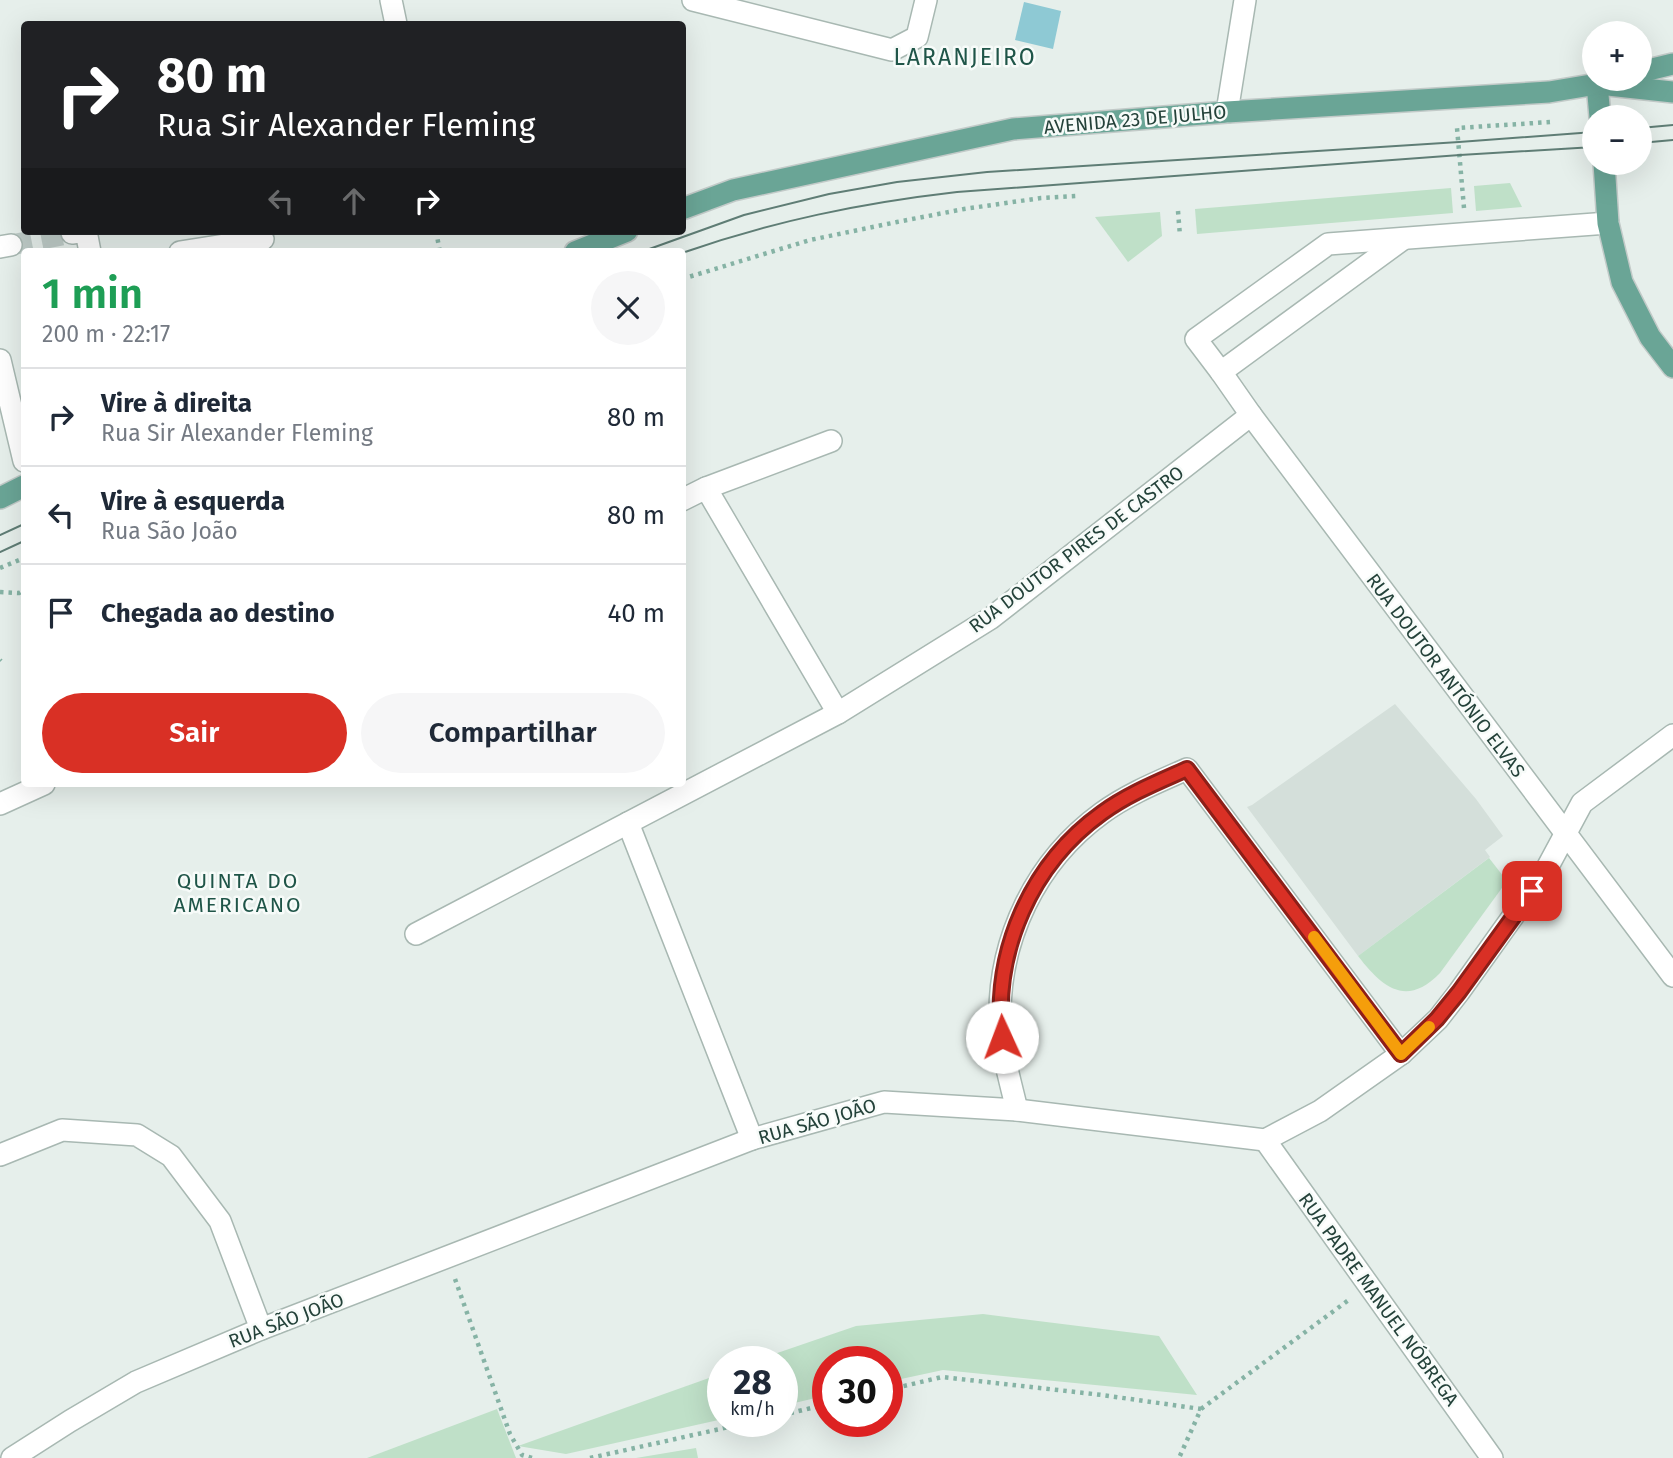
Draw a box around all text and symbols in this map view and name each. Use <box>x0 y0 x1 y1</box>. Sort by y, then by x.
map controls <box>1582 21 1652 175</box>
button: + <box>1582 21 1652 91</box>
district label: LARANJEIRO <box>893 43 1037 71</box>
text: 80 m <box>157 46 267 105</box>
icon: right <box>42 49 133 140</box>
street label: AVENIDA 23 DE JULHO <box>1043 100 1227 139</box>
button: − <box>1582 105 1652 175</box>
text: Rua Sir Alexander Fleming <box>157 106 535 144</box>
icon: left <box>262 182 300 220</box>
icon: ahead <box>335 182 373 220</box>
icon: right <box>408 182 446 220</box>
text: 1 min <box>42 269 143 319</box>
button: close <box>591 271 665 345</box>
text: 200 m · 22:17 <box>42 320 170 348</box>
text: Vire à direita <box>101 388 252 419</box>
icon: right <box>42 398 80 436</box>
text: 80 m <box>607 402 665 433</box>
text: Rua Sir Alexander Fleming <box>101 419 373 447</box>
street label: RUA DOUTOR PIRES DE CASTRO <box>964 461 1188 638</box>
text: Vire à esquerda <box>101 486 285 517</box>
icon: left <box>42 496 80 534</box>
text: 80 m <box>607 500 665 531</box>
text: Rua São João <box>101 517 238 545</box>
street label: RUA DOUTOR ANTÓNIO ELVAS <box>1361 569 1530 782</box>
icon: arrive <box>42 594 80 632</box>
text: Chegada ao destino <box>101 598 335 629</box>
text: 40 m <box>607 598 665 629</box>
button: Sair <box>42 693 347 773</box>
button: Compartilhar <box>361 693 665 773</box>
pin <box>1502 861 1562 921</box>
district label: QUINTA DO AMERICANO <box>173 868 303 918</box>
icon: arrive <box>1513 872 1551 910</box>
position arrow <box>965 1000 1039 1074</box>
street label: RUA SÃO JOÃO <box>756 1094 879 1149</box>
street label: RUA PADRE MANUEL NÓBREGA <box>1294 1188 1464 1410</box>
street label: RUA SÃO JOÃO <box>225 1288 347 1353</box>
speed limit sign: 30 <box>812 1346 903 1437</box>
text: 28 <box>733 1361 772 1403</box>
text: km/h <box>730 1398 775 1420</box>

